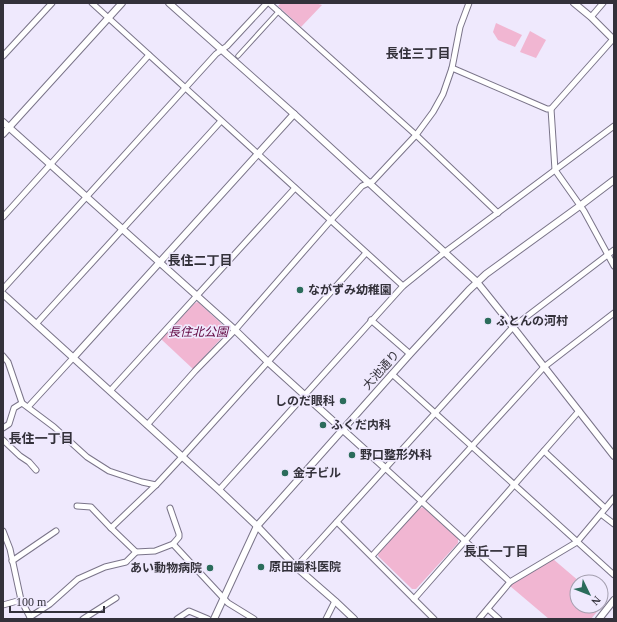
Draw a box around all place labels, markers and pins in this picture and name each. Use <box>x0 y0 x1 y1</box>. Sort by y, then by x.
place label: ながずみ幼稚園 <box>308 283 392 297</box>
marker: ながずみ幼稚園 <box>295 285 305 295</box>
place label: ふとんの河村 <box>496 314 568 328</box>
marker: ふとんの河村 <box>483 316 493 326</box>
place label: しのだ眼科 <box>275 394 335 408</box>
marker: しのだ眼科 <box>338 396 348 406</box>
place label: ふくだ内科 <box>331 418 391 432</box>
marker: ふくだ内科 <box>318 420 328 430</box>
place label: 野口整形外科 <box>360 448 432 462</box>
marker: 野口整形外科 <box>347 450 357 460</box>
place label: 金子ビル <box>293 466 341 480</box>
marker: 金子ビル <box>280 468 290 478</box>
place label: 原田歯科医院 <box>269 560 341 574</box>
place label: あい動物病院 <box>130 561 202 575</box>
marker: 原田歯科医院 <box>256 562 266 572</box>
marker: あい動物病院 <box>205 563 215 573</box>

